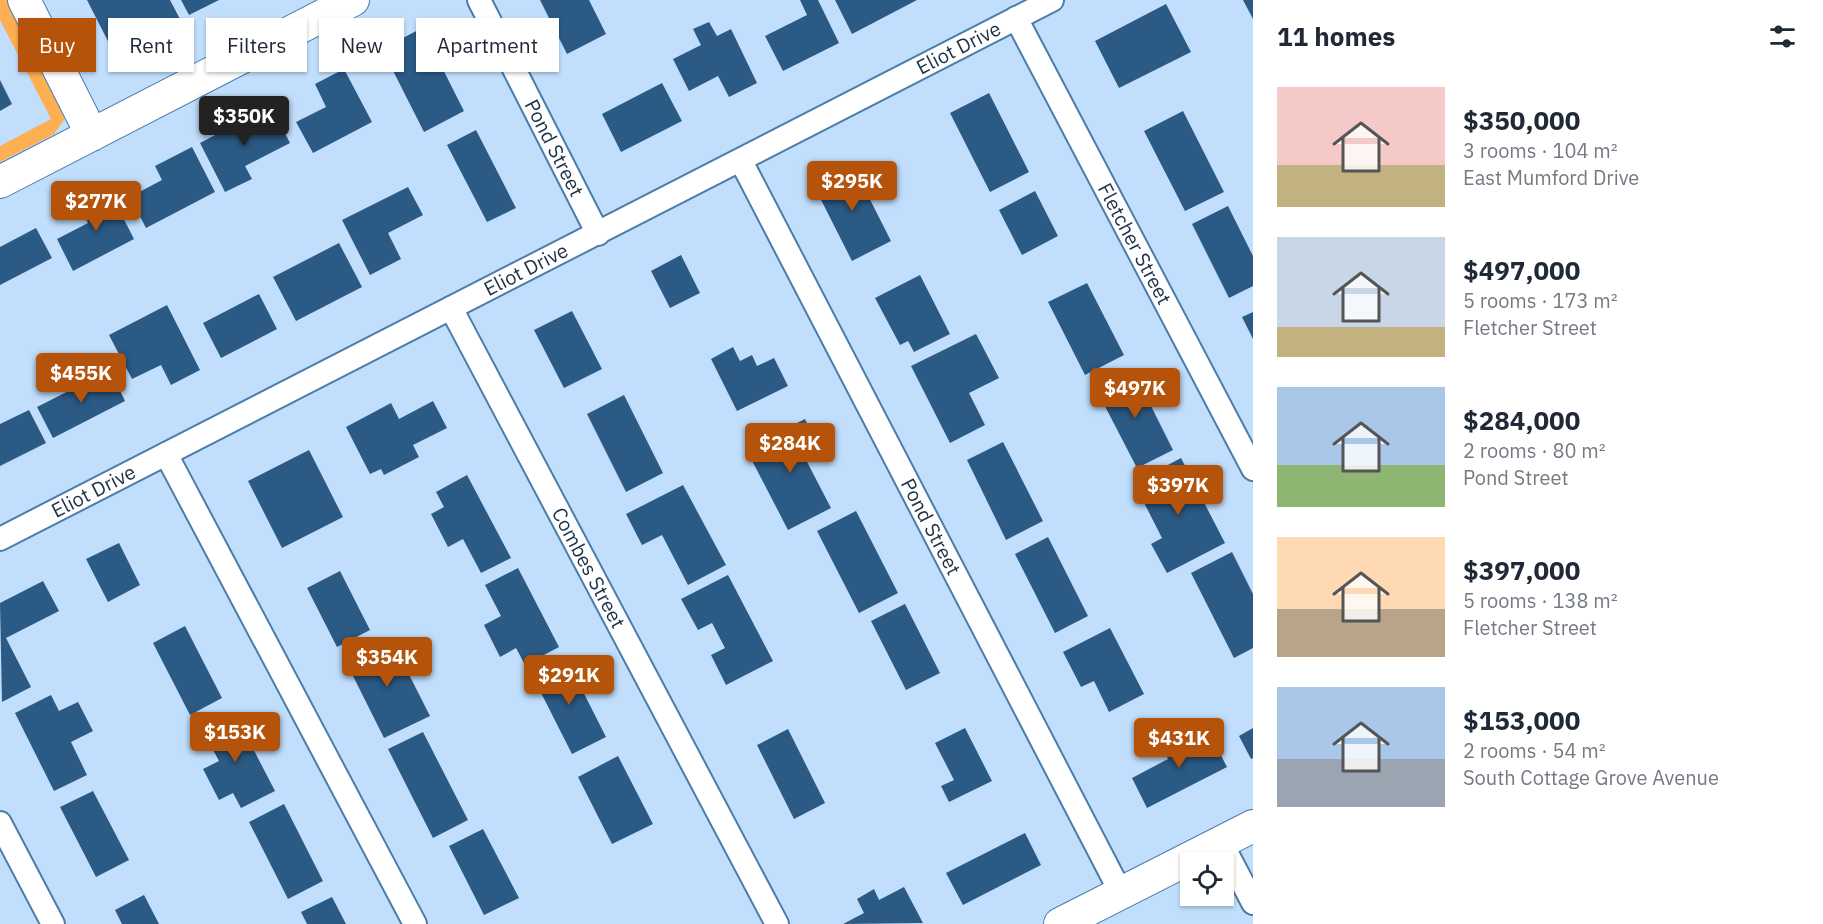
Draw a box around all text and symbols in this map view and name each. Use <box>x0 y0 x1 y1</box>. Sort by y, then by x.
street label: Eliot Drive <box>911 15 1005 80</box>
chip: Buy <box>18 18 96 72</box>
chip: Rent <box>108 18 194 72</box>
chip: Filters <box>206 18 307 72</box>
chip: New <box>319 18 404 72</box>
chip: Apartment <box>416 18 559 72</box>
text: 11 homes <box>1277 19 1395 53</box>
icon: filters <box>1766 20 1799 53</box>
street label: Pond Street <box>519 95 591 201</box>
pin: $350K <box>202 96 286 147</box>
text: $350K <box>213 102 275 129</box>
text: $350,000 <box>1463 103 1580 137</box>
icon: home <box>1325 111 1397 183</box>
text: 3 rooms · 104 m² <box>1463 137 1618 164</box>
pin: $295K <box>810 161 894 212</box>
text: East Mumford Drive <box>1463 164 1639 191</box>
text: $295K <box>821 167 883 194</box>
street label: Fletcher Street <box>1092 178 1178 309</box>
pin: $277K <box>54 181 138 232</box>
text: $277K <box>65 187 127 214</box>
street label: Eliot Drive <box>479 236 573 302</box>
text: $497,000 <box>1463 253 1580 287</box>
icon: home <box>1325 261 1397 333</box>
text: 5 rooms · 173 m² <box>1463 287 1618 314</box>
text: Fletcher Street <box>1463 314 1597 341</box>
pin: $455K <box>39 353 123 404</box>
text: $455K <box>50 359 112 386</box>
pin: $497K <box>1093 368 1177 419</box>
text: $497K <box>1104 374 1166 401</box>
text: $284,000 <box>1463 403 1580 437</box>
icon: home <box>1325 411 1397 483</box>
pin: $284K <box>748 423 832 474</box>
text: $284K <box>759 429 821 456</box>
text: 2 rooms · 80 m² <box>1463 437 1606 464</box>
street label: Eliot Drive <box>46 458 140 524</box>
text: Pond Street <box>1463 464 1568 491</box>
pin: $397K <box>1136 465 1220 516</box>
text: $397K <box>1147 471 1209 498</box>
street label: Pond Street <box>895 473 968 579</box>
street label: Combes Street <box>546 502 632 633</box>
text: $397,000 <box>1463 553 1580 587</box>
icon: home <box>1325 561 1397 633</box>
text: 5 rooms · 138 m² <box>1463 587 1618 614</box>
text: Fletcher Street <box>1463 614 1597 641</box>
pin: $354K <box>345 637 429 688</box>
text: $354K <box>356 643 418 670</box>
pin: $291K <box>527 655 611 706</box>
text: $291K <box>538 661 600 688</box>
text: $153,000 <box>1463 703 1580 737</box>
icon: home <box>1325 711 1397 783</box>
pin: $153K <box>193 712 277 763</box>
text: $153K <box>204 718 266 745</box>
pin: $431K <box>1137 718 1221 769</box>
text: $431K <box>1148 724 1210 751</box>
text: 2 rooms · 54 m² <box>1463 737 1606 764</box>
text: South Cottage Grove Avenue <box>1463 764 1719 791</box>
map controls <box>1180 852 1234 906</box>
button: locate <box>1180 852 1234 906</box>

